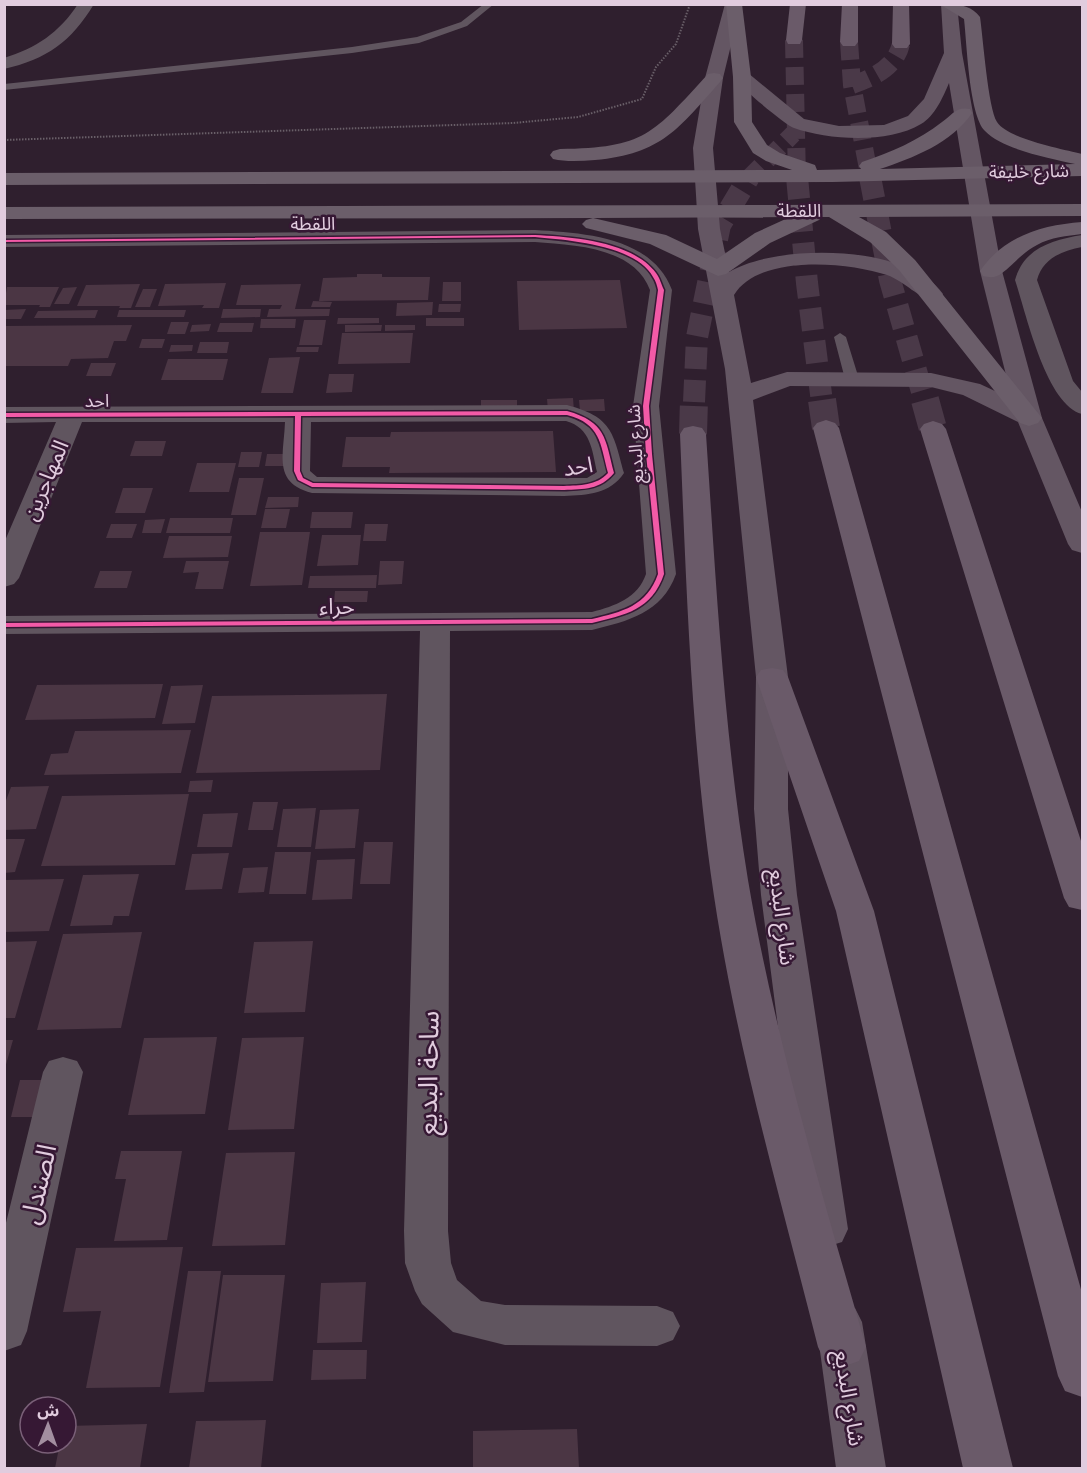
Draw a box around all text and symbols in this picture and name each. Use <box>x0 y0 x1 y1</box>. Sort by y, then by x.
street label: شارع خليفة <box>989 159 1069 186</box>
street label: اللقطة <box>777 199 821 222</box>
street label: اللقطة <box>291 212 335 235</box>
street label: احد <box>85 389 109 412</box>
street label: شارع البديع <box>621 404 652 484</box>
street label: المهاجرين <box>16 435 74 525</box>
street label: احد <box>561 450 595 482</box>
street label: حراء <box>319 592 355 620</box>
street label: شارع البديع <box>760 867 803 967</box>
street label: ساحة البديع <box>409 1010 450 1136</box>
street label: الصندل <box>12 1140 64 1228</box>
street label: شارع البديع <box>826 1348 871 1449</box>
north arrow <box>18 1395 78 1455</box>
text: ش <box>37 1400 59 1421</box>

